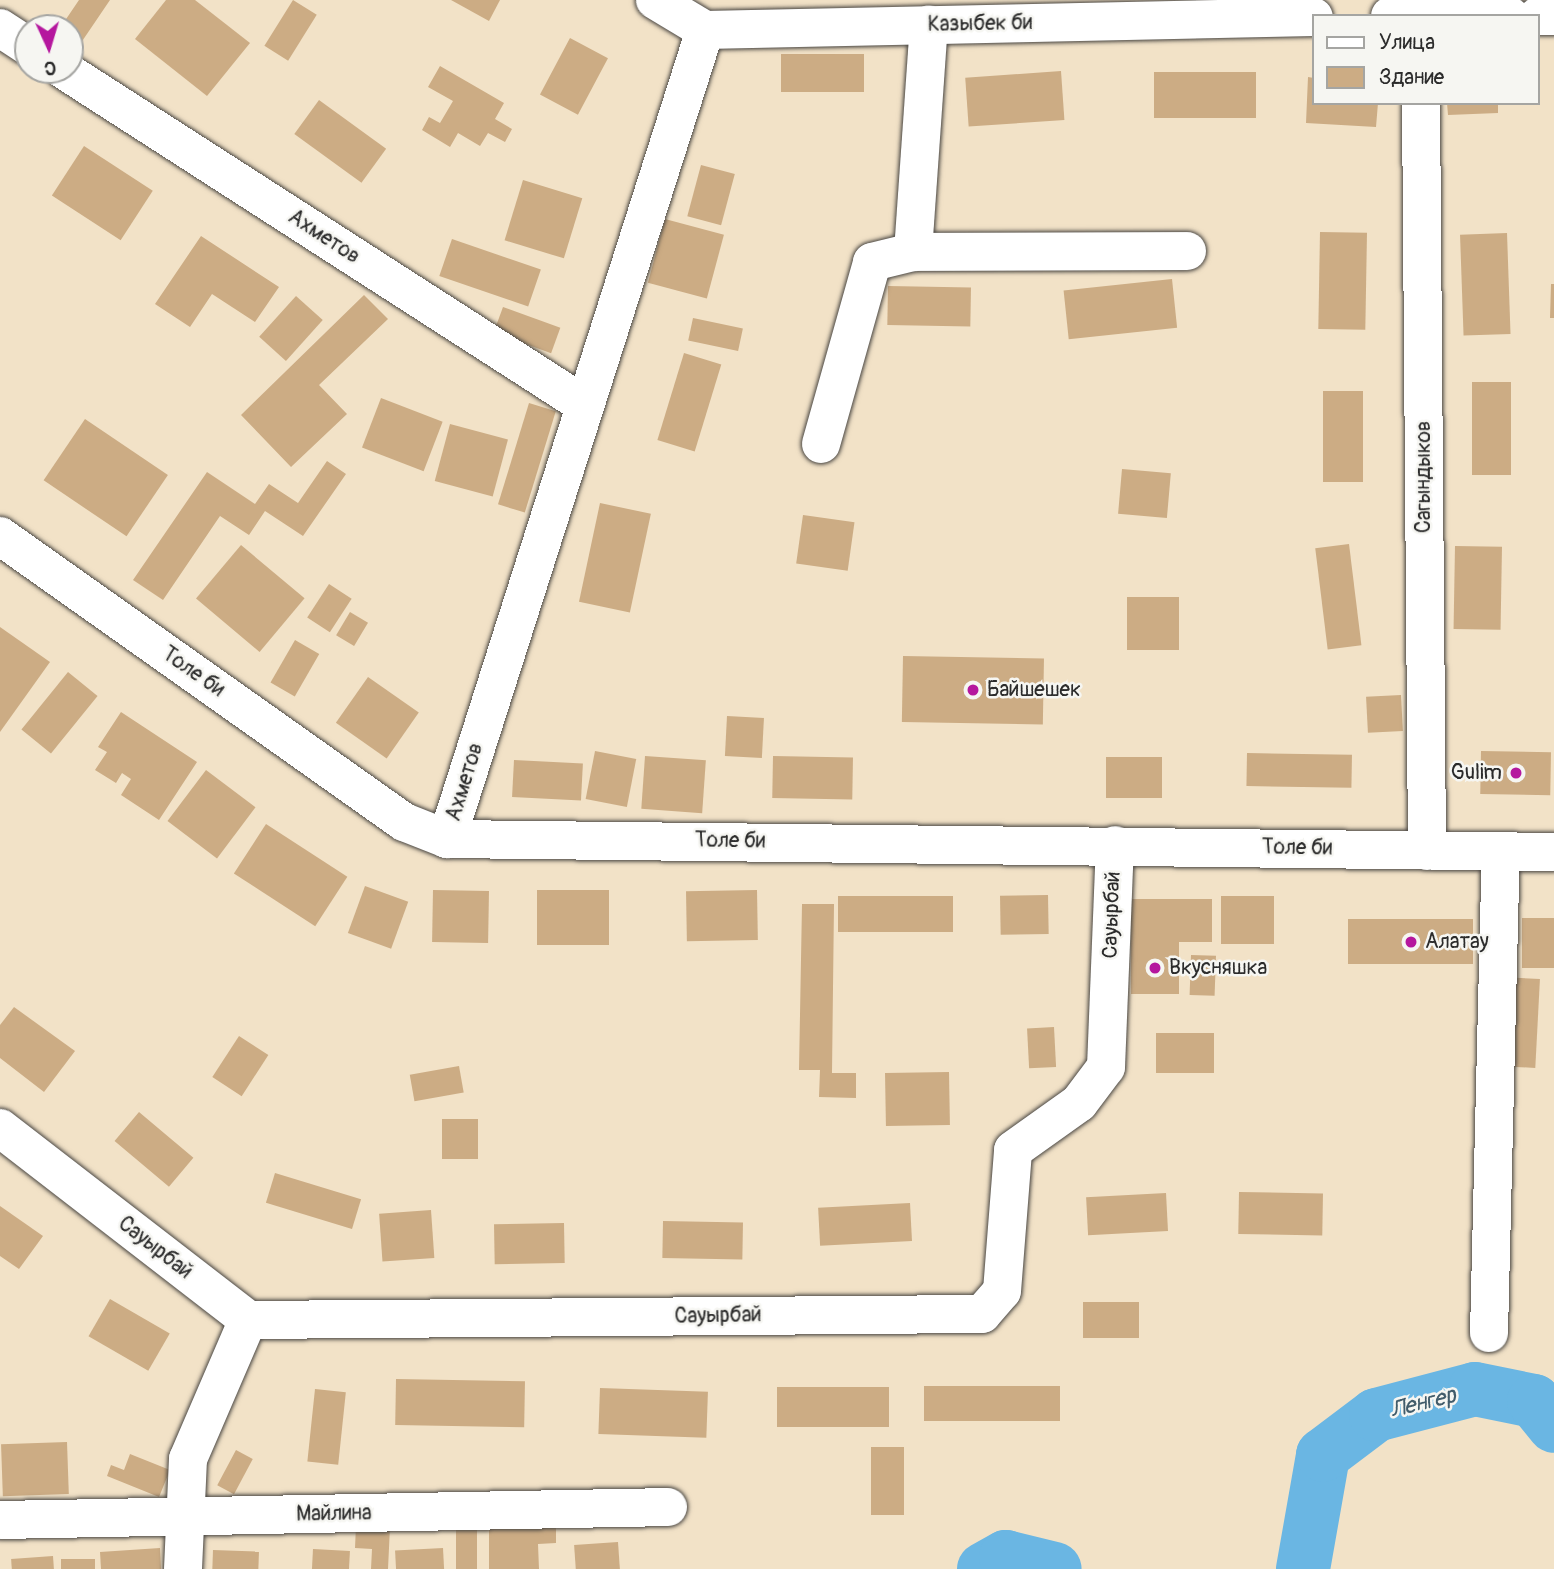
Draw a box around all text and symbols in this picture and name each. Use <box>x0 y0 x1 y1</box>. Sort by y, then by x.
street label: Казыбек би <box>927 10 1033 38</box>
north arrow <box>14 14 84 84</box>
legend <box>1312 14 1540 105</box>
text: Улица <box>1379 29 1435 56</box>
text: С <box>44 56 57 80</box>
text: Здание <box>1379 64 1444 91</box>
street label: Ахметов <box>283 205 365 269</box>
street label: Сагындыков <box>1411 421 1437 533</box>
street label: Толе би <box>157 642 229 702</box>
place label: Байшешек <box>987 677 1081 703</box>
marker: Байшешек <box>965 682 981 698</box>
street label: Ахметов <box>441 740 489 824</box>
place label: Gulim <box>1451 760 1502 786</box>
marker: Gulim <box>1508 765 1524 781</box>
street label: Толе би <box>695 828 765 854</box>
street label: Толе би <box>1262 835 1332 861</box>
street label: Сауырбай <box>1098 871 1126 959</box>
place label: Алатау <box>1425 929 1489 955</box>
marker: Алатау <box>1403 934 1419 950</box>
place label: Вкусняшка <box>1169 955 1267 981</box>
marker: Вкусняшка <box>1147 960 1163 976</box>
street label: Сауырбай <box>113 1211 197 1285</box>
street label: Сауырбай <box>674 1303 762 1329</box>
water label: Ленгер <box>1387 1382 1459 1424</box>
street label: Майлина <box>296 1501 372 1527</box>

